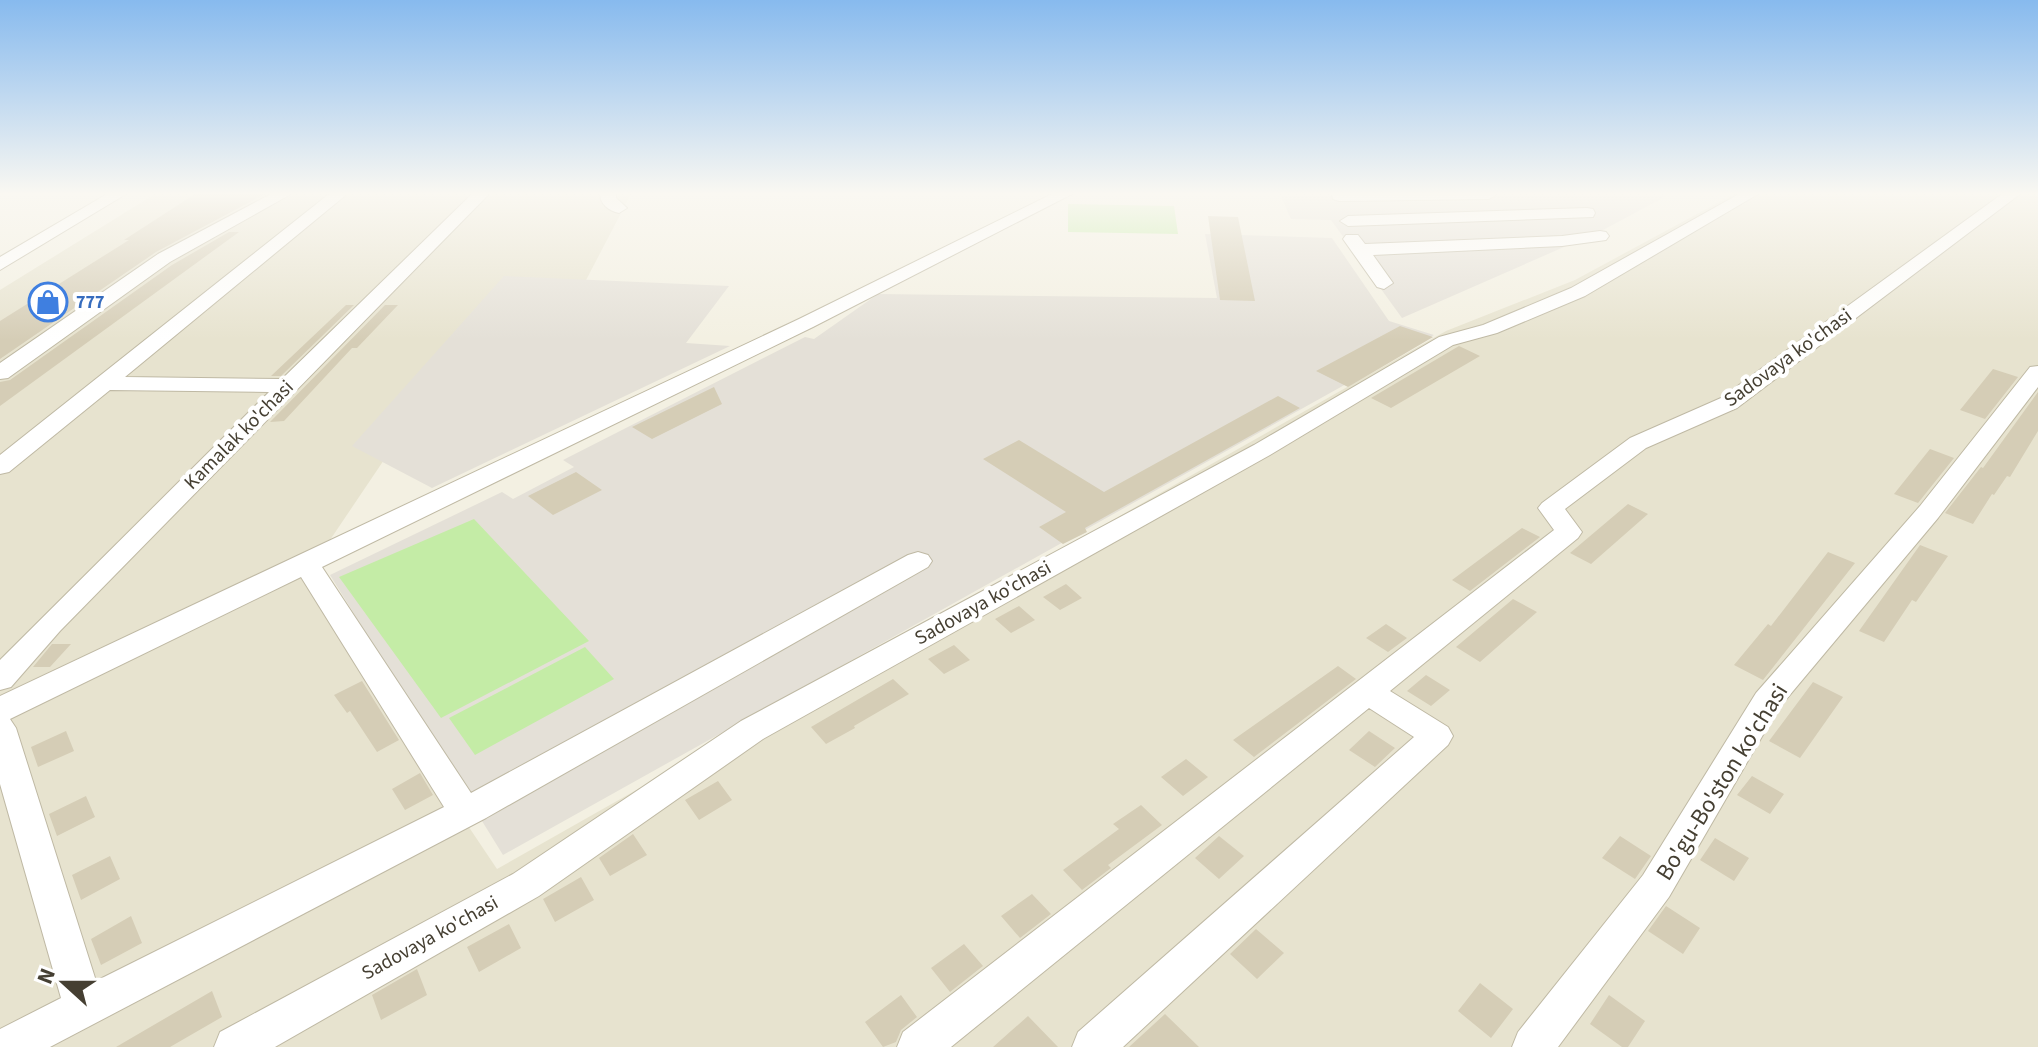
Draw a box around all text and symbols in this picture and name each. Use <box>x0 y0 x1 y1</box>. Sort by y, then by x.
shop icon: 777 <box>27 281 69 323</box>
place label: 777 <box>76 290 105 315</box>
street label: Sadovaya ko'chasi <box>1718 302 1858 414</box>
street label: Kamalak ko'chasi <box>178 374 300 496</box>
street label: Sadovaya ko'chasi <box>910 554 1056 652</box>
street label: Bo'gu-Bo'ston ko'chasi <box>1647 677 1797 887</box>
street label: Sadovaya ko'chasi <box>357 889 503 987</box>
north arrow <box>24 943 104 1023</box>
text: N <box>29 964 64 989</box>

